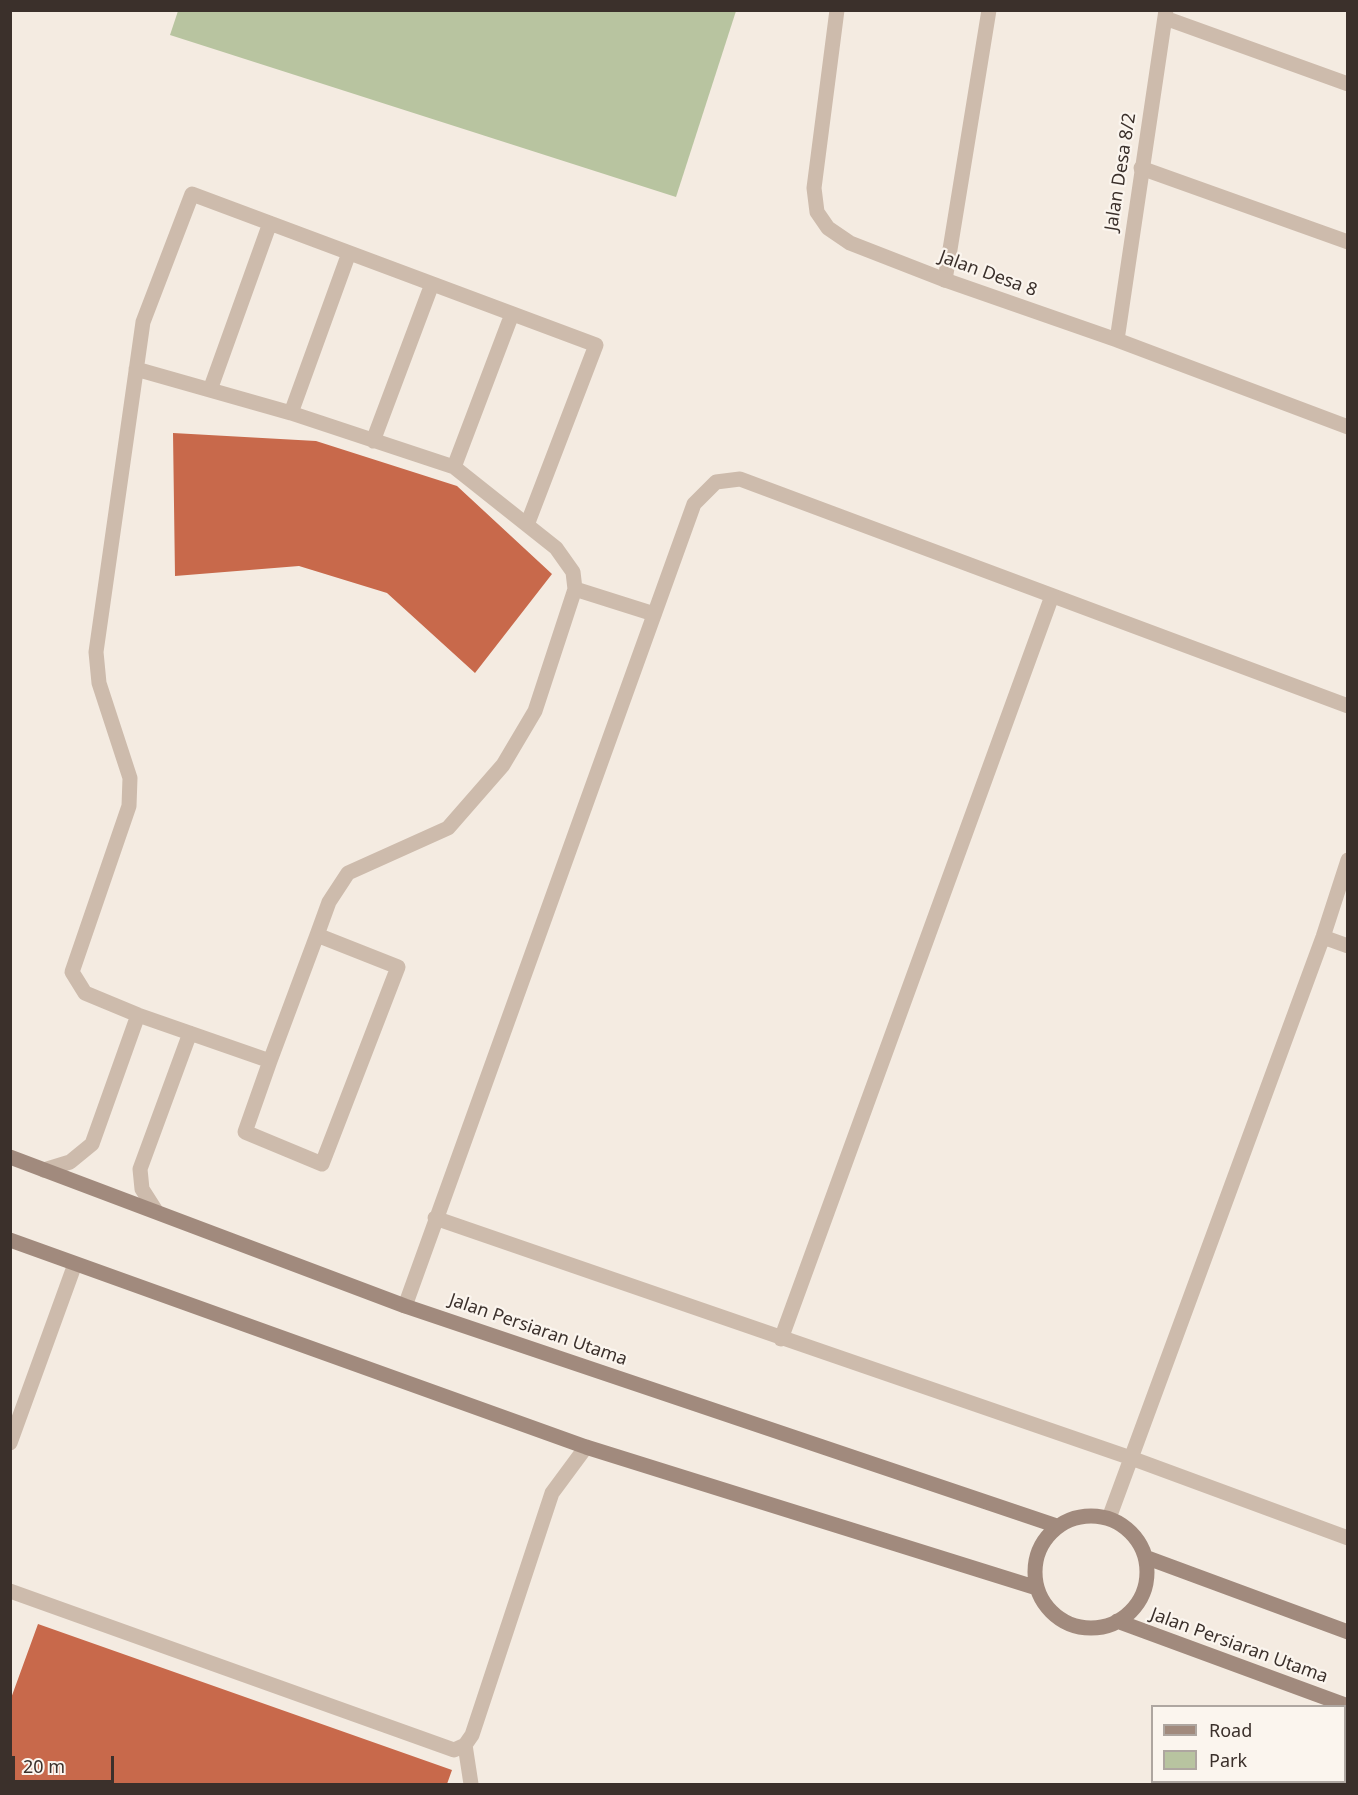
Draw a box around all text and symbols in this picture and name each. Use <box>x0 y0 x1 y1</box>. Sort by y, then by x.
street label: Jalan Desa 8/2 <box>1101 111 1141 233</box>
street label: Jalan Desa 8 <box>936 246 1040 302</box>
street label: Jalan Persiaran Utama <box>446 1289 630 1371</box>
street label: Jalan Persiaran Utama <box>1147 1604 1331 1688</box>
legend <box>1151 1705 1346 1783</box>
text: Road <box>1209 1718 1252 1742</box>
scale bar <box>15 1744 117 1782</box>
text: Park <box>1209 1748 1247 1772</box>
text: 20 m <box>23 1754 65 1778</box>

